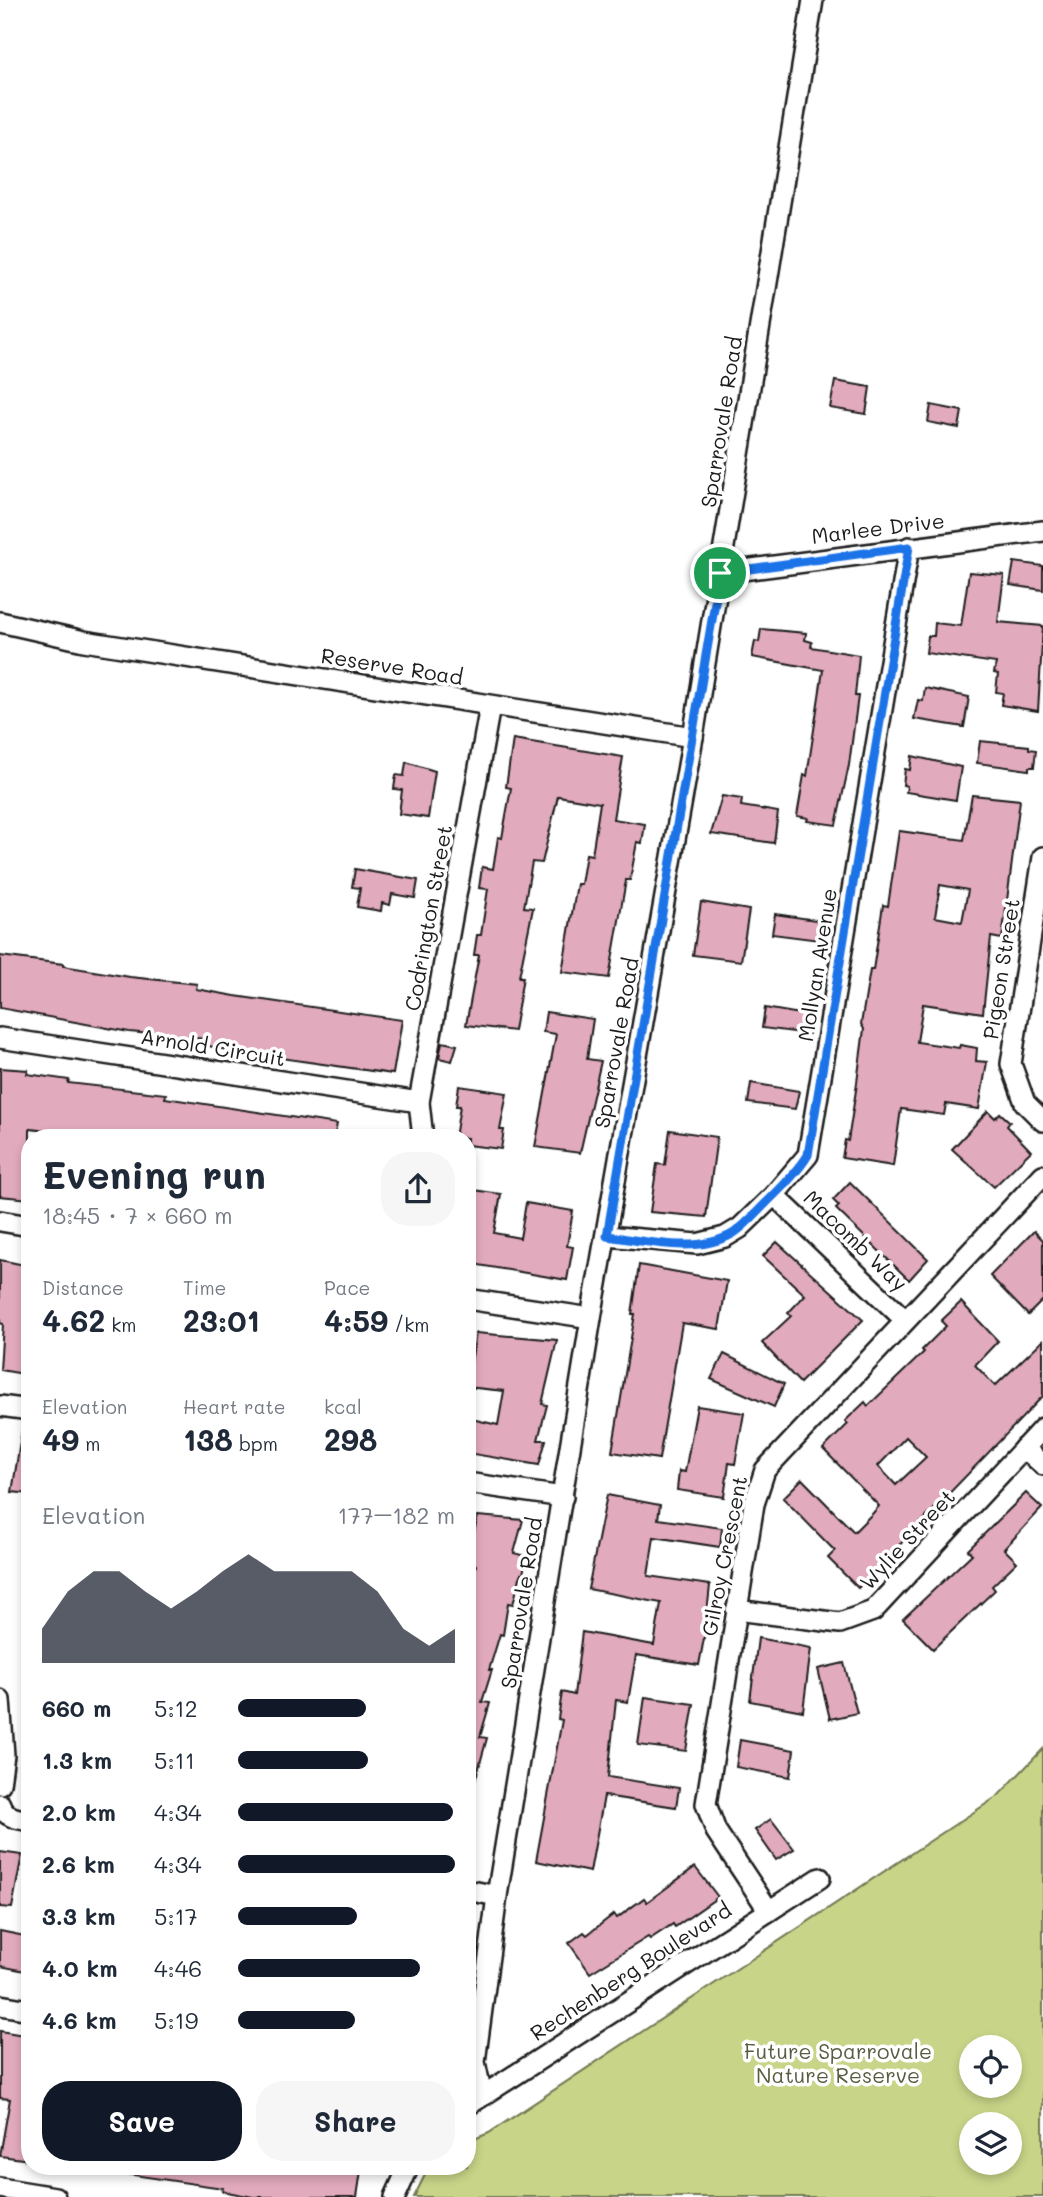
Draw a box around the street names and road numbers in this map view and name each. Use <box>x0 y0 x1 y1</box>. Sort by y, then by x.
street label: Sparrovale Road <box>694 334 747 509</box>
street label: Marlee Drive <box>810 506 946 549</box>
street label: Reserve Road <box>319 641 465 690</box>
street label: Codrington Street <box>398 823 457 1013</box>
street label: Mollyan Avenue <box>791 886 842 1043</box>
street label: Pigeon Street <box>976 896 1025 1041</box>
street label: Sparrovale Road <box>587 955 644 1130</box>
street label: Arnold Circuit <box>139 1022 287 1071</box>
street label: Macomb Way <box>798 1184 914 1296</box>
street label: Gilroy Crescent <box>695 1473 752 1638</box>
street label: Wylie Street <box>853 1483 960 1595</box>
street label: Sparrovale Road <box>494 1515 547 1690</box>
street label: Rechenberg Boulevard <box>525 1896 736 2046</box>

